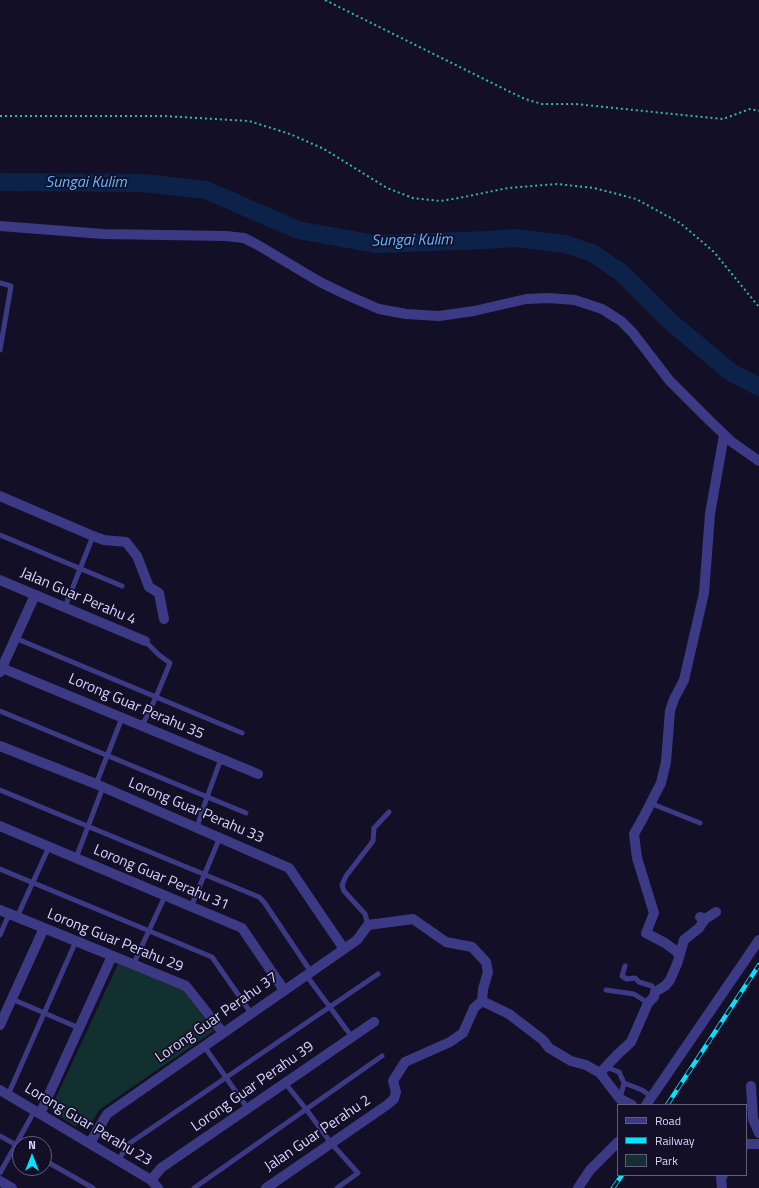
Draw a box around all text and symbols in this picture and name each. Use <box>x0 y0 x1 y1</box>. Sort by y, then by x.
water label: Sungai Kulim <box>45 173 127 193</box>
water label: Sungai Kulim <box>371 231 453 251</box>
street label: Jalan Guar Perahu 4 <box>17 564 139 630</box>
street label: Lorong Guar Perahu 35 <box>66 670 206 744</box>
street label: Lorong Guar Perahu 33 <box>126 774 266 848</box>
street label: Lorong Guar Perahu 31 <box>91 841 231 915</box>
street label: Lorong Guar Perahu 29 <box>44 905 186 977</box>
street label: Lorong Guar Perahu 37 <box>152 969 282 1067</box>
street label: Lorong Guar Perahu 39 <box>188 1038 318 1136</box>
street label: Lorong Guar Perahu 23 <box>21 1080 155 1170</box>
street label: Jalan Guar Perahu 2 <box>261 1092 375 1176</box>
legend <box>617 1104 747 1176</box>
text: Road <box>655 1111 681 1130</box>
text: Railway <box>655 1131 695 1150</box>
north arrow <box>12 1136 52 1176</box>
text: N <box>28 1137 36 1153</box>
text: Park <box>655 1151 678 1170</box>

